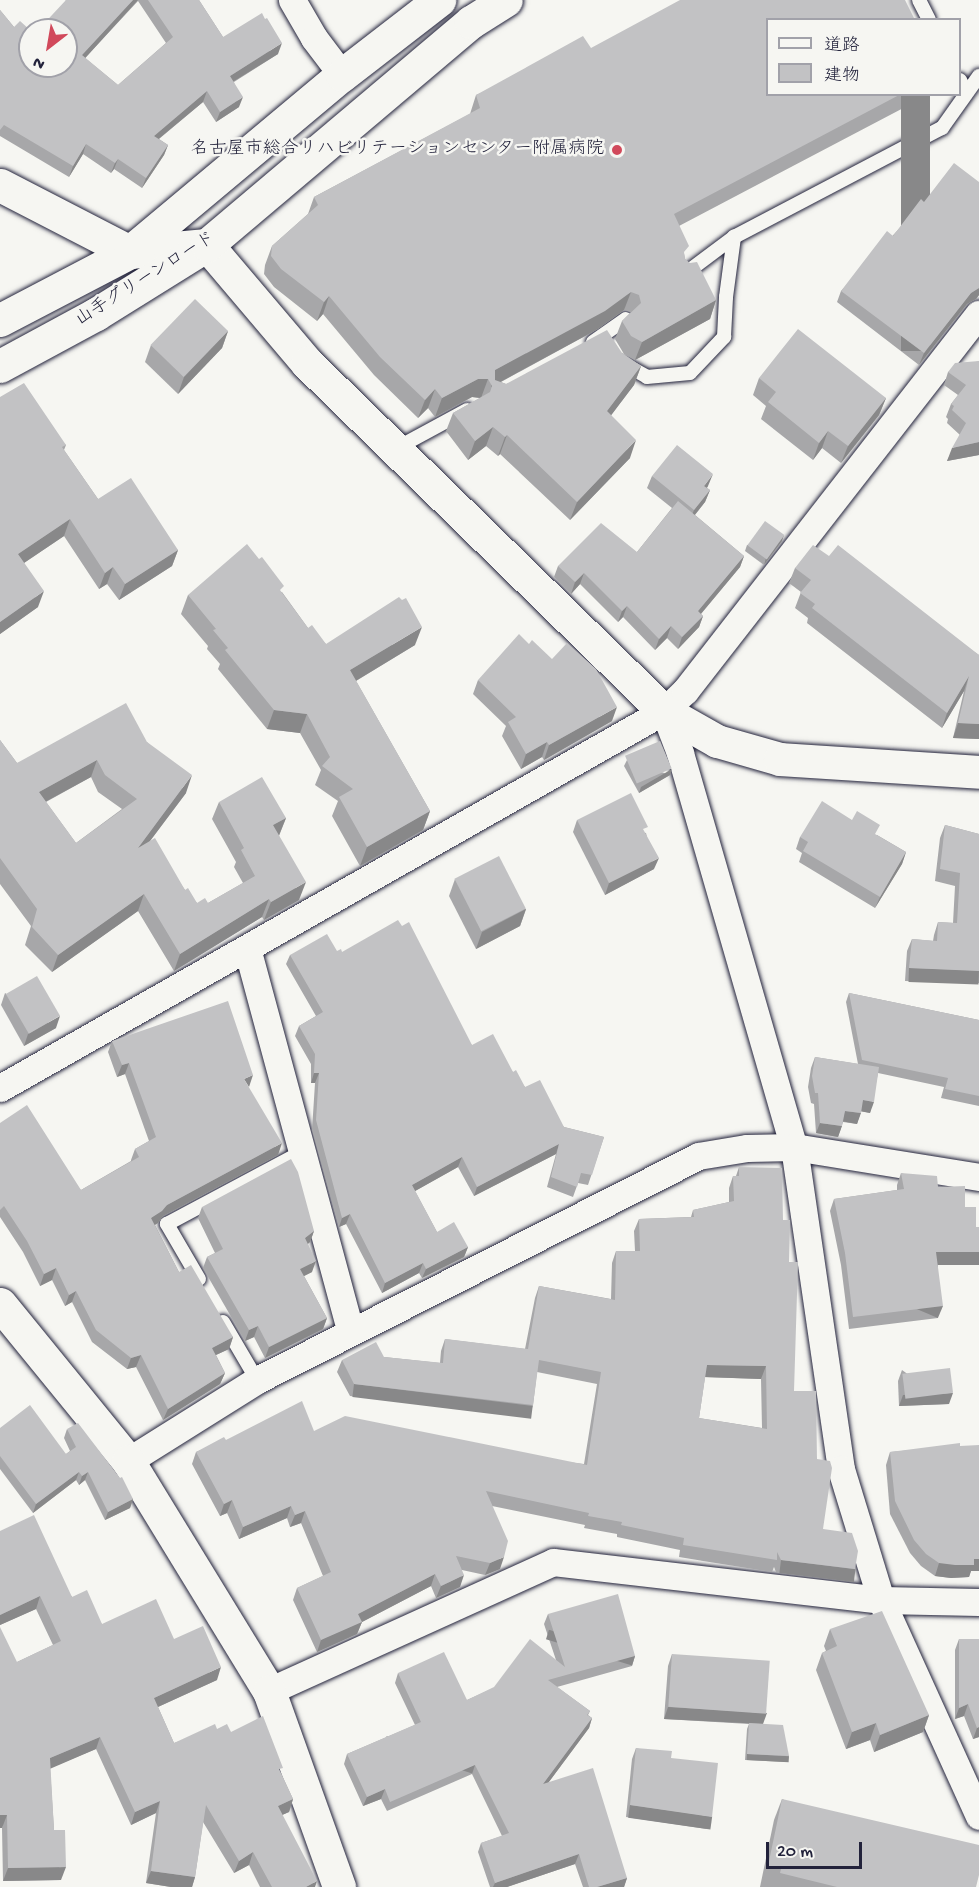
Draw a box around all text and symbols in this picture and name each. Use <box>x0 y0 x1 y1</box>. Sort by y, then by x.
north arrow <box>18 18 78 78</box>
legend <box>766 18 961 96</box>
text: 道路 <box>824 36 860 57</box>
text: N <box>30 51 49 73</box>
text: 建物 <box>824 66 860 87</box>
place label: 名古屋市総合リハビリテーションセンター附属病院 <box>190 139 604 161</box>
marker: 名古屋市総合リハビリテーションセンター附属病院 <box>608 141 626 159</box>
street label: 山手グリーンロード <box>72 228 220 332</box>
scale bar <box>769 1830 865 1868</box>
text: 20 m <box>777 1842 813 1863</box>

